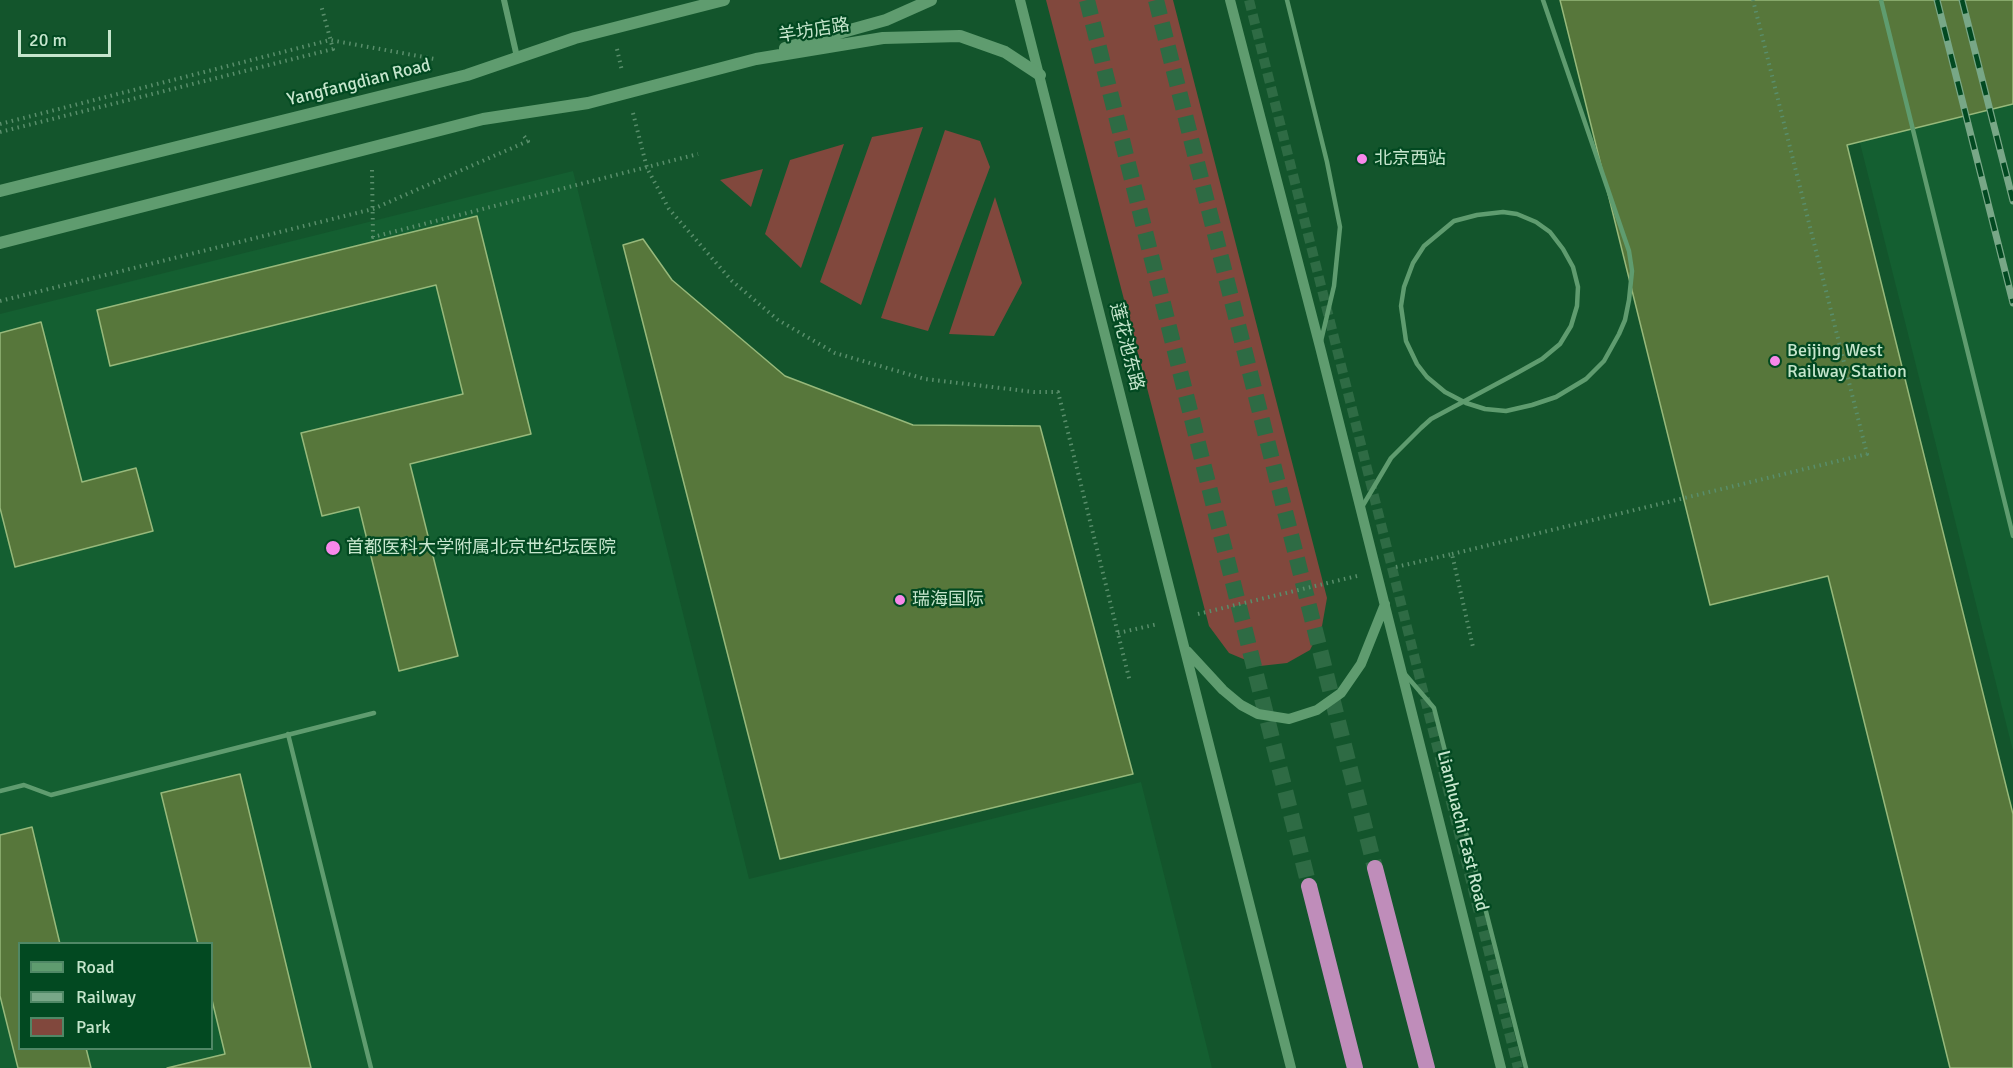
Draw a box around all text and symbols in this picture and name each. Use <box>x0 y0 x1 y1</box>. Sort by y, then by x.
street label: 羊坊店路 <box>777 15 851 47</box>
scale bar <box>21 18 114 56</box>
text: 20 m <box>29 29 67 51</box>
street label: Yangfangdian Road <box>285 55 433 111</box>
place label: 北京西站 <box>1374 148 1446 170</box>
marker: 北京西站 <box>1355 152 1369 166</box>
street label: 莲花池东路 <box>1105 301 1147 393</box>
place label: Beijing West Railway Station <box>1787 340 1907 382</box>
marker: Beijing West Railway Station <box>1768 354 1782 368</box>
place label: 首都医科大学附属北京世纪坛医院 <box>346 537 616 559</box>
marker: 首都医科大学附属北京世纪坛医院 <box>324 539 342 557</box>
place label: 瑞海国际 <box>912 589 984 611</box>
marker: 瑞海国际 <box>893 593 907 607</box>
street label: Lianhuachi East Road <box>1432 749 1492 913</box>
legend <box>18 942 213 1050</box>
text: Road <box>76 956 115 978</box>
text: Railway <box>76 986 136 1008</box>
text: Park <box>76 1016 111 1038</box>

